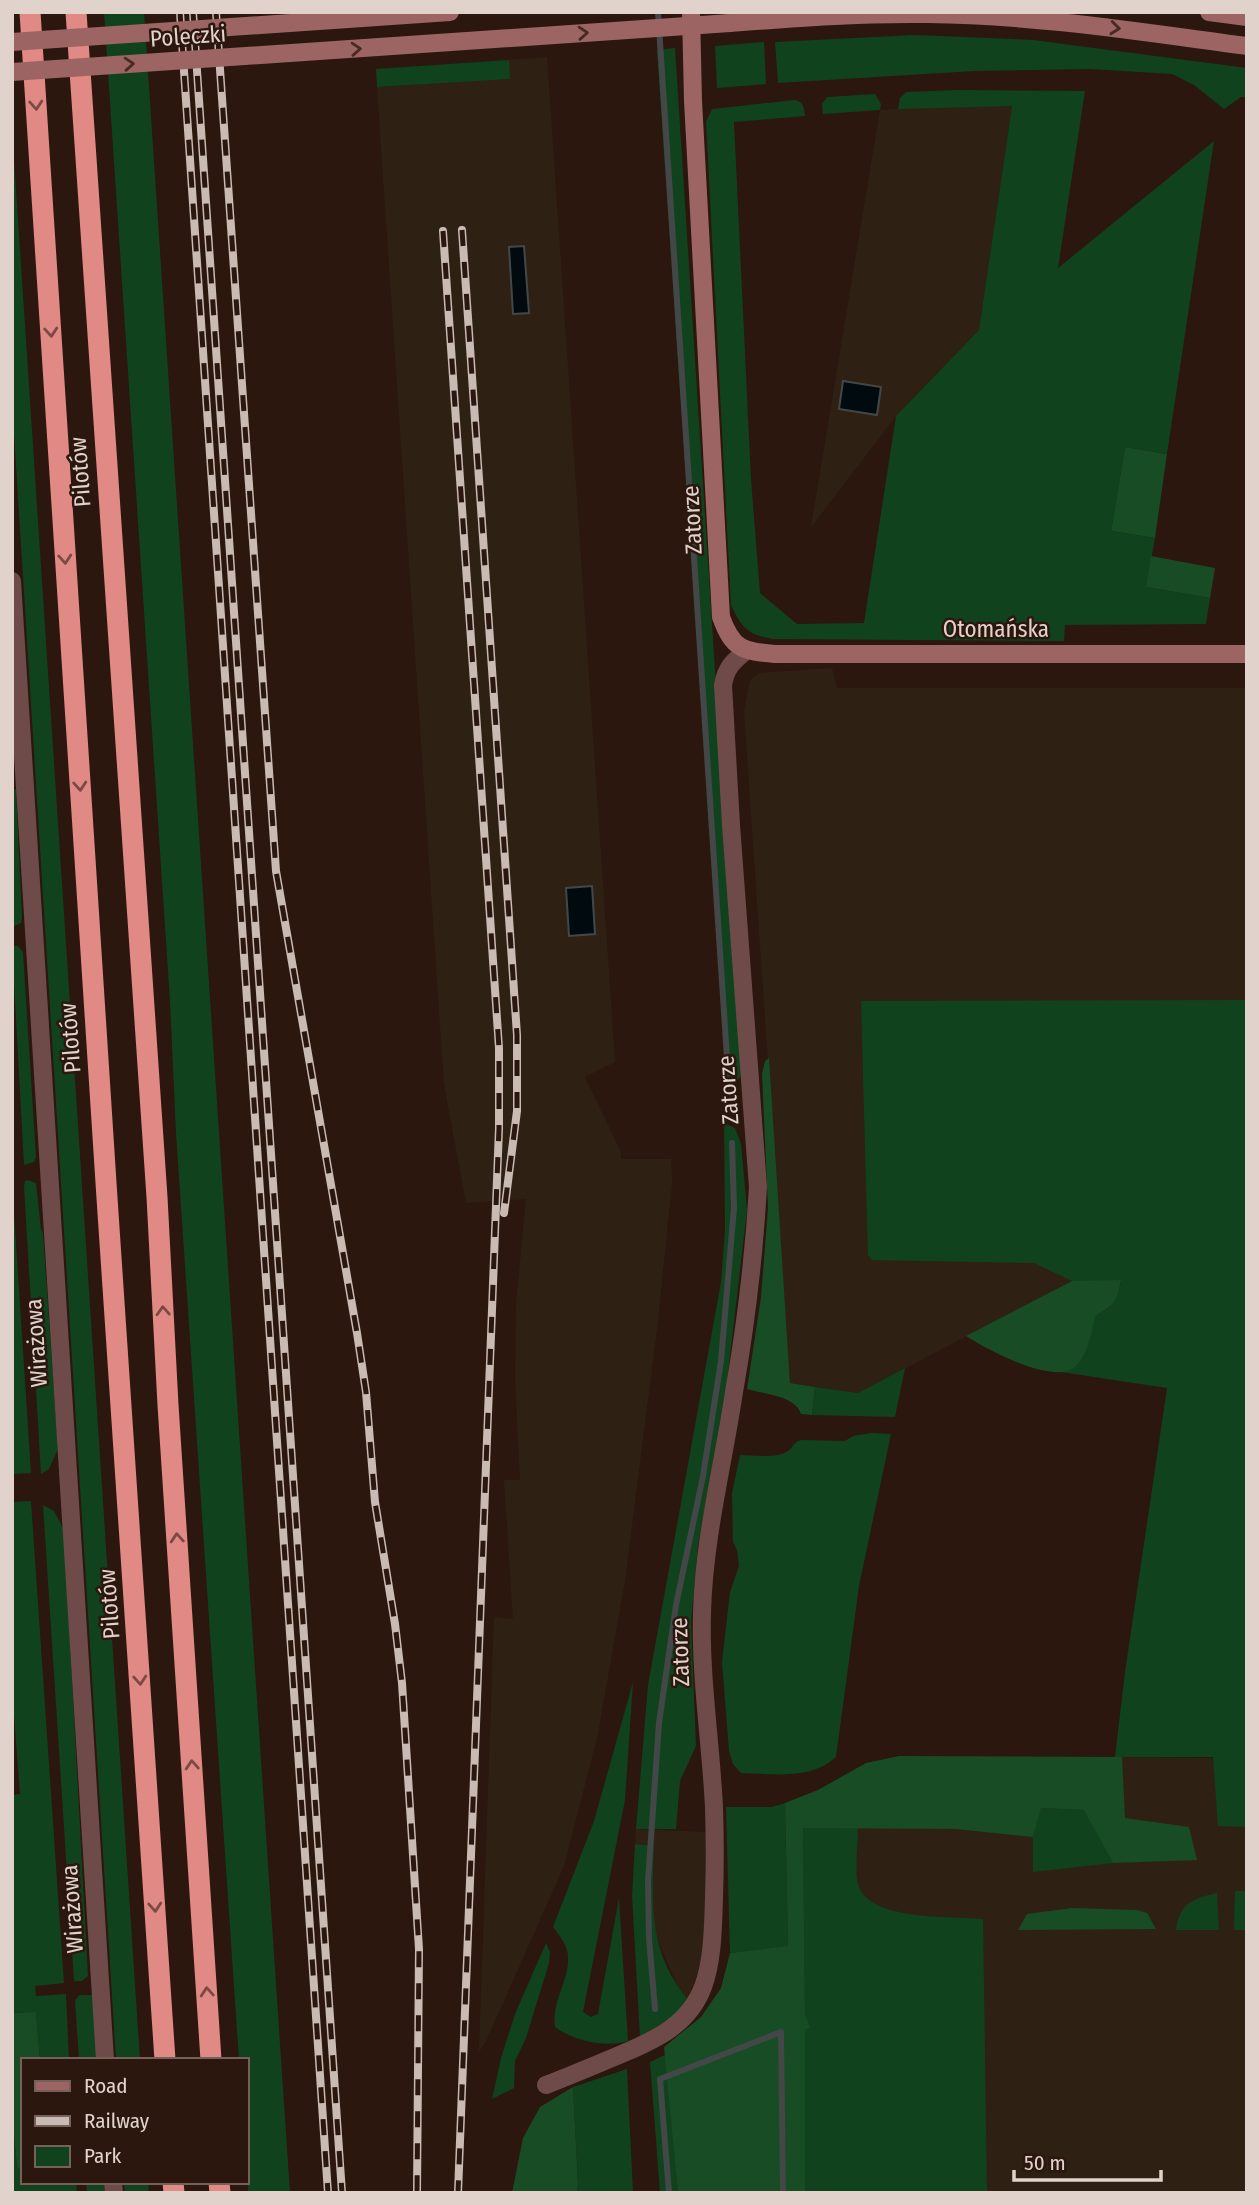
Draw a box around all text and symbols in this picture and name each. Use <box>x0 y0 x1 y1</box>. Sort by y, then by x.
street label: Poleczki <box>149 19 227 53</box>
one-way arrow <box>1110 21 1121 36</box>
one-way arrow <box>578 26 589 41</box>
one-way arrow <box>351 41 362 56</box>
one-way arrow <box>124 57 135 72</box>
one-way arrow <box>28 100 43 111</box>
one-way arrow <box>43 327 58 338</box>
street label: Pilotów <box>64 436 96 508</box>
street label: Zatorze <box>676 485 708 555</box>
one-way arrow <box>58 554 73 565</box>
street label: Otomańska <box>943 615 1049 643</box>
one-way arrow <box>72 781 87 792</box>
street label: Pilotów <box>54 1002 86 1074</box>
street label: Zatorze <box>712 1055 744 1125</box>
street label: Wirażowa <box>19 1298 53 1388</box>
one-way arrow <box>156 1305 171 1316</box>
one-way arrow <box>170 1532 185 1543</box>
street label: Pilotów <box>93 1568 125 1640</box>
street label: Zatorze <box>665 1617 695 1687</box>
one-way arrow <box>132 1675 147 1686</box>
one-way arrow <box>184 1759 199 1770</box>
street label: Wirażowa <box>55 1864 89 1954</box>
one-way arrow <box>147 1902 162 1913</box>
one-way arrow <box>199 1986 214 1997</box>
legend <box>21 2058 248 2184</box>
text: Road <box>84 2073 128 2099</box>
text: Railway <box>84 2108 150 2134</box>
scale bar <box>1014 2138 1161 2182</box>
text: Park <box>84 2143 122 2169</box>
text: 50 m <box>1024 2150 1066 2176</box>

